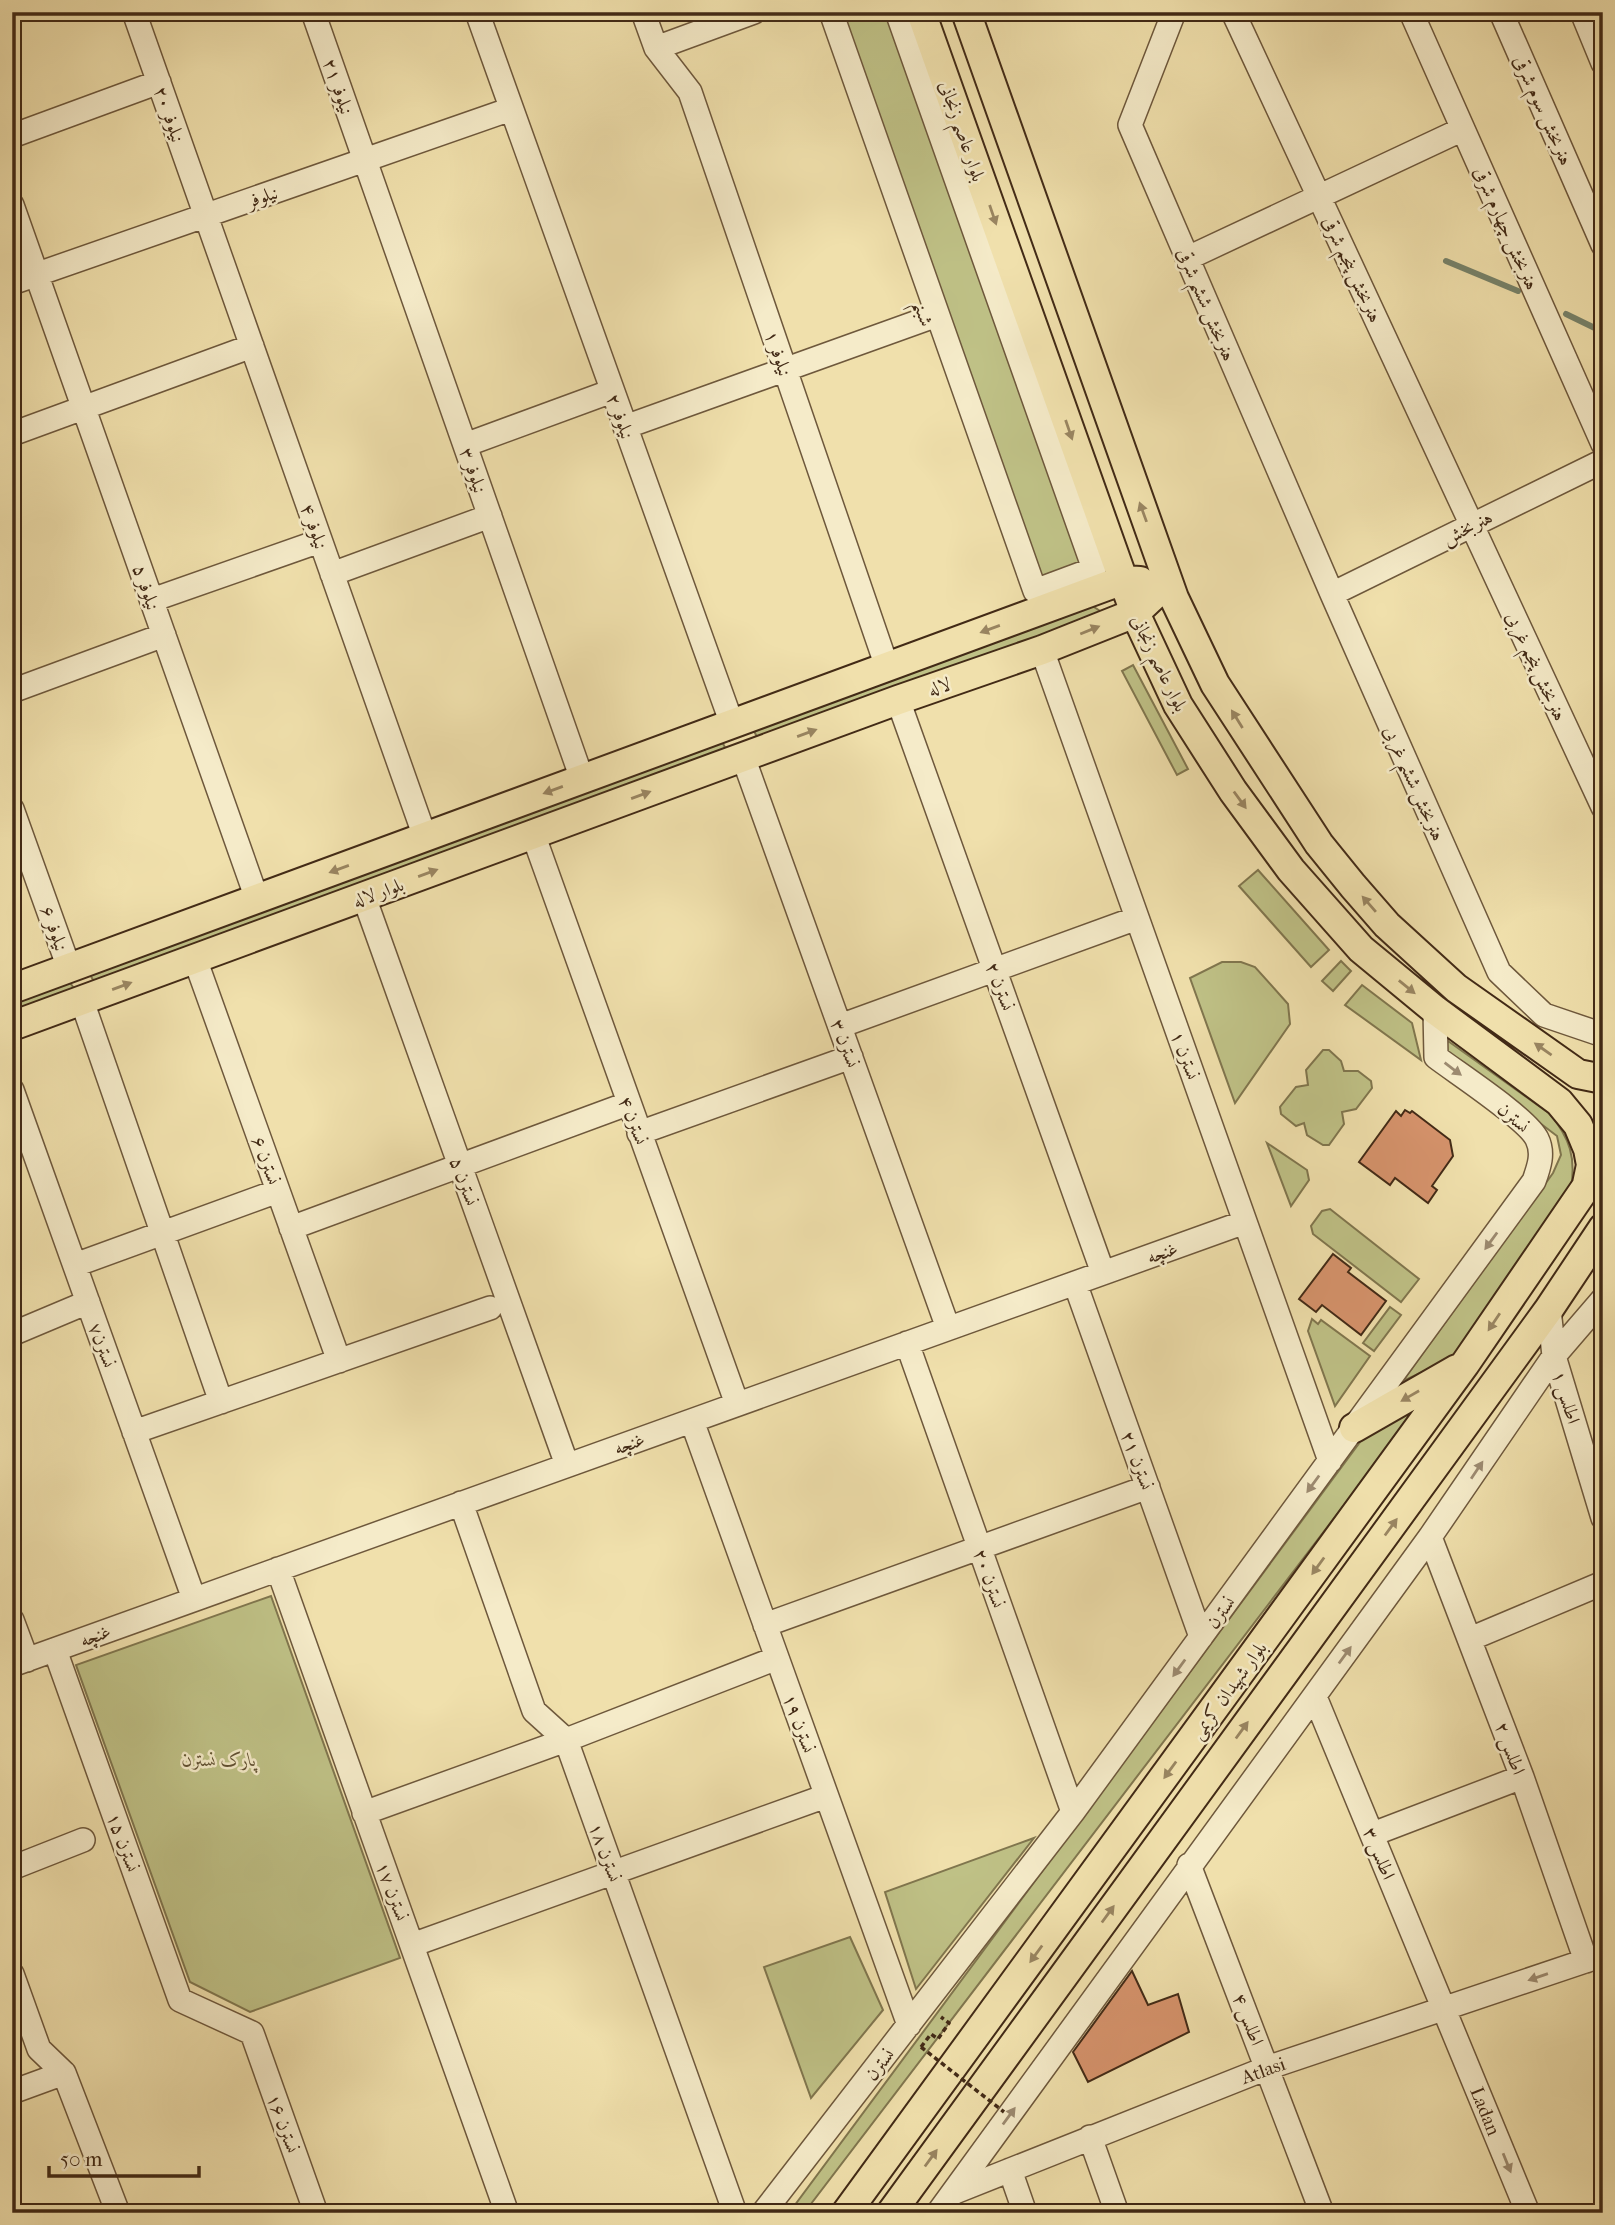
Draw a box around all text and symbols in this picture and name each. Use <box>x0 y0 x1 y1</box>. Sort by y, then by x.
street label: هنربخش سوم شرقی <box>1504 52 1577 171</box>
street label: نیلوفر ۲۱ <box>317 55 358 118</box>
street label: بلوار عاصم زنجانی <box>927 78 990 187</box>
street label: نیلوفر ۲۰ <box>148 83 189 146</box>
street label: هنربخش چهارم شرقی <box>1465 163 1543 295</box>
street label: نیلوفر <box>242 181 281 214</box>
one-way arrow <box>988 205 999 226</box>
street label: هنربخش پنجم شرقی <box>1312 213 1386 329</box>
street label: هنربخش ششم شرقی <box>1165 245 1240 367</box>
street label: شبنم <box>901 297 938 332</box>
street label: نیلوفر ۱ <box>759 328 796 379</box>
street label: نیلوفر ۲ <box>601 391 638 442</box>
one-way arrow <box>1064 419 1075 440</box>
street label: نیلوفر ۳ <box>454 445 491 496</box>
street label: نیلوفر ۴ <box>295 501 332 552</box>
one-way arrow <box>1137 502 1148 523</box>
street label: هنربخش <box>1439 506 1497 550</box>
street label: نیلوفر ۵ <box>127 562 164 613</box>
street label: هنربخش پنجم غربی <box>1495 608 1571 727</box>
street label: بلوار عاصم زنجانی <box>1119 611 1192 719</box>
one-way arrow <box>979 624 1000 635</box>
one-way arrow <box>1080 625 1101 636</box>
street label: لاله <box>925 673 954 701</box>
one-way arrow <box>1231 709 1244 728</box>
street label: هنربخش ششم غربی <box>1372 722 1449 848</box>
one-way arrow <box>797 728 818 739</box>
one-way arrow <box>542 785 563 796</box>
one-way arrow <box>631 789 652 800</box>
one-way arrow <box>1232 791 1246 809</box>
one-way arrow <box>329 863 350 874</box>
one-way arrow <box>417 868 438 879</box>
street label: بلوار لاله <box>350 874 407 912</box>
one-way arrow <box>1361 895 1377 913</box>
street label: نیلوفر ۶ <box>35 903 72 954</box>
street label: نسترن ۲ <box>981 959 1019 1014</box>
one-way arrow <box>1399 979 1416 994</box>
one-way arrow <box>112 980 133 991</box>
street label: نسترن ۳ <box>826 1016 864 1071</box>
street label: نسترن ۱ <box>1166 1028 1204 1083</box>
one-way arrow <box>1534 1042 1552 1056</box>
one-way arrow <box>1444 1062 1462 1076</box>
street label: نسترن ۴ <box>614 1093 652 1148</box>
street label: نسترن <box>1493 1098 1534 1137</box>
street label: نسترن ۶ <box>247 1133 285 1188</box>
street label: نسترن ۵ <box>445 1154 483 1209</box>
one-way arrow <box>1484 1232 1498 1250</box>
street label: غنچه <box>1144 1237 1181 1270</box>
one-way arrow <box>1487 1312 1500 1332</box>
street label: نسترن۷ <box>84 1320 120 1371</box>
street label: اطلس ۱ <box>1547 1368 1585 1427</box>
one-way arrow <box>1400 1390 1419 1402</box>
street label: غنچه <box>611 1428 648 1461</box>
street label: نسترن ۲۱ <box>1116 1428 1158 1493</box>
one-way arrow <box>1470 1460 1483 1480</box>
one-way arrow <box>1306 1475 1320 1493</box>
one-way arrow <box>1383 1518 1398 1536</box>
street label: نسترن ۲۰ <box>969 1546 1009 1611</box>
one-way arrow <box>1311 1557 1325 1575</box>
street label: نسترن <box>1202 1592 1240 1633</box>
street label: غنچه <box>77 1620 114 1653</box>
street label: بلوار شهیدان کریمی <box>1186 1638 1273 1745</box>
one-way arrow <box>1338 1646 1352 1664</box>
one-way arrow <box>1172 1659 1186 1677</box>
street label: نسترن ۱۹ <box>778 1691 820 1756</box>
street label: اطلس ۲ <box>1489 1719 1530 1778</box>
one-way arrow <box>1235 1721 1249 1739</box>
park label: پارک نسترن <box>182 1749 258 1773</box>
one-way arrow <box>1163 1761 1177 1779</box>
street label: نسترن ۱۵ <box>102 1810 144 1875</box>
street label: نسترن ۱۸ <box>584 1820 626 1885</box>
street label: اطلس ۳ <box>1358 1824 1399 1883</box>
street label: نسترن ۱۷ <box>371 1859 413 1924</box>
one-way arrow <box>1101 1905 1115 1923</box>
one-way arrow <box>1029 1945 1043 1963</box>
one-way arrow <box>1527 1972 1548 1983</box>
street label: اطلس ۴ <box>1227 1990 1268 2049</box>
street label: نسترن <box>860 2044 899 2085</box>
street label: Atlasi <box>1237 2053 1289 2089</box>
street label: Ladan <box>1465 2084 1505 2139</box>
street label: نسترن ۱۶ <box>262 2091 304 2156</box>
one-way arrow <box>1002 2107 1016 2125</box>
scale bar <box>49 2134 200 2178</box>
text: 50 m <box>60 2147 103 2171</box>
one-way arrow <box>924 2149 939 2167</box>
one-way arrow <box>1502 2153 1513 2174</box>

